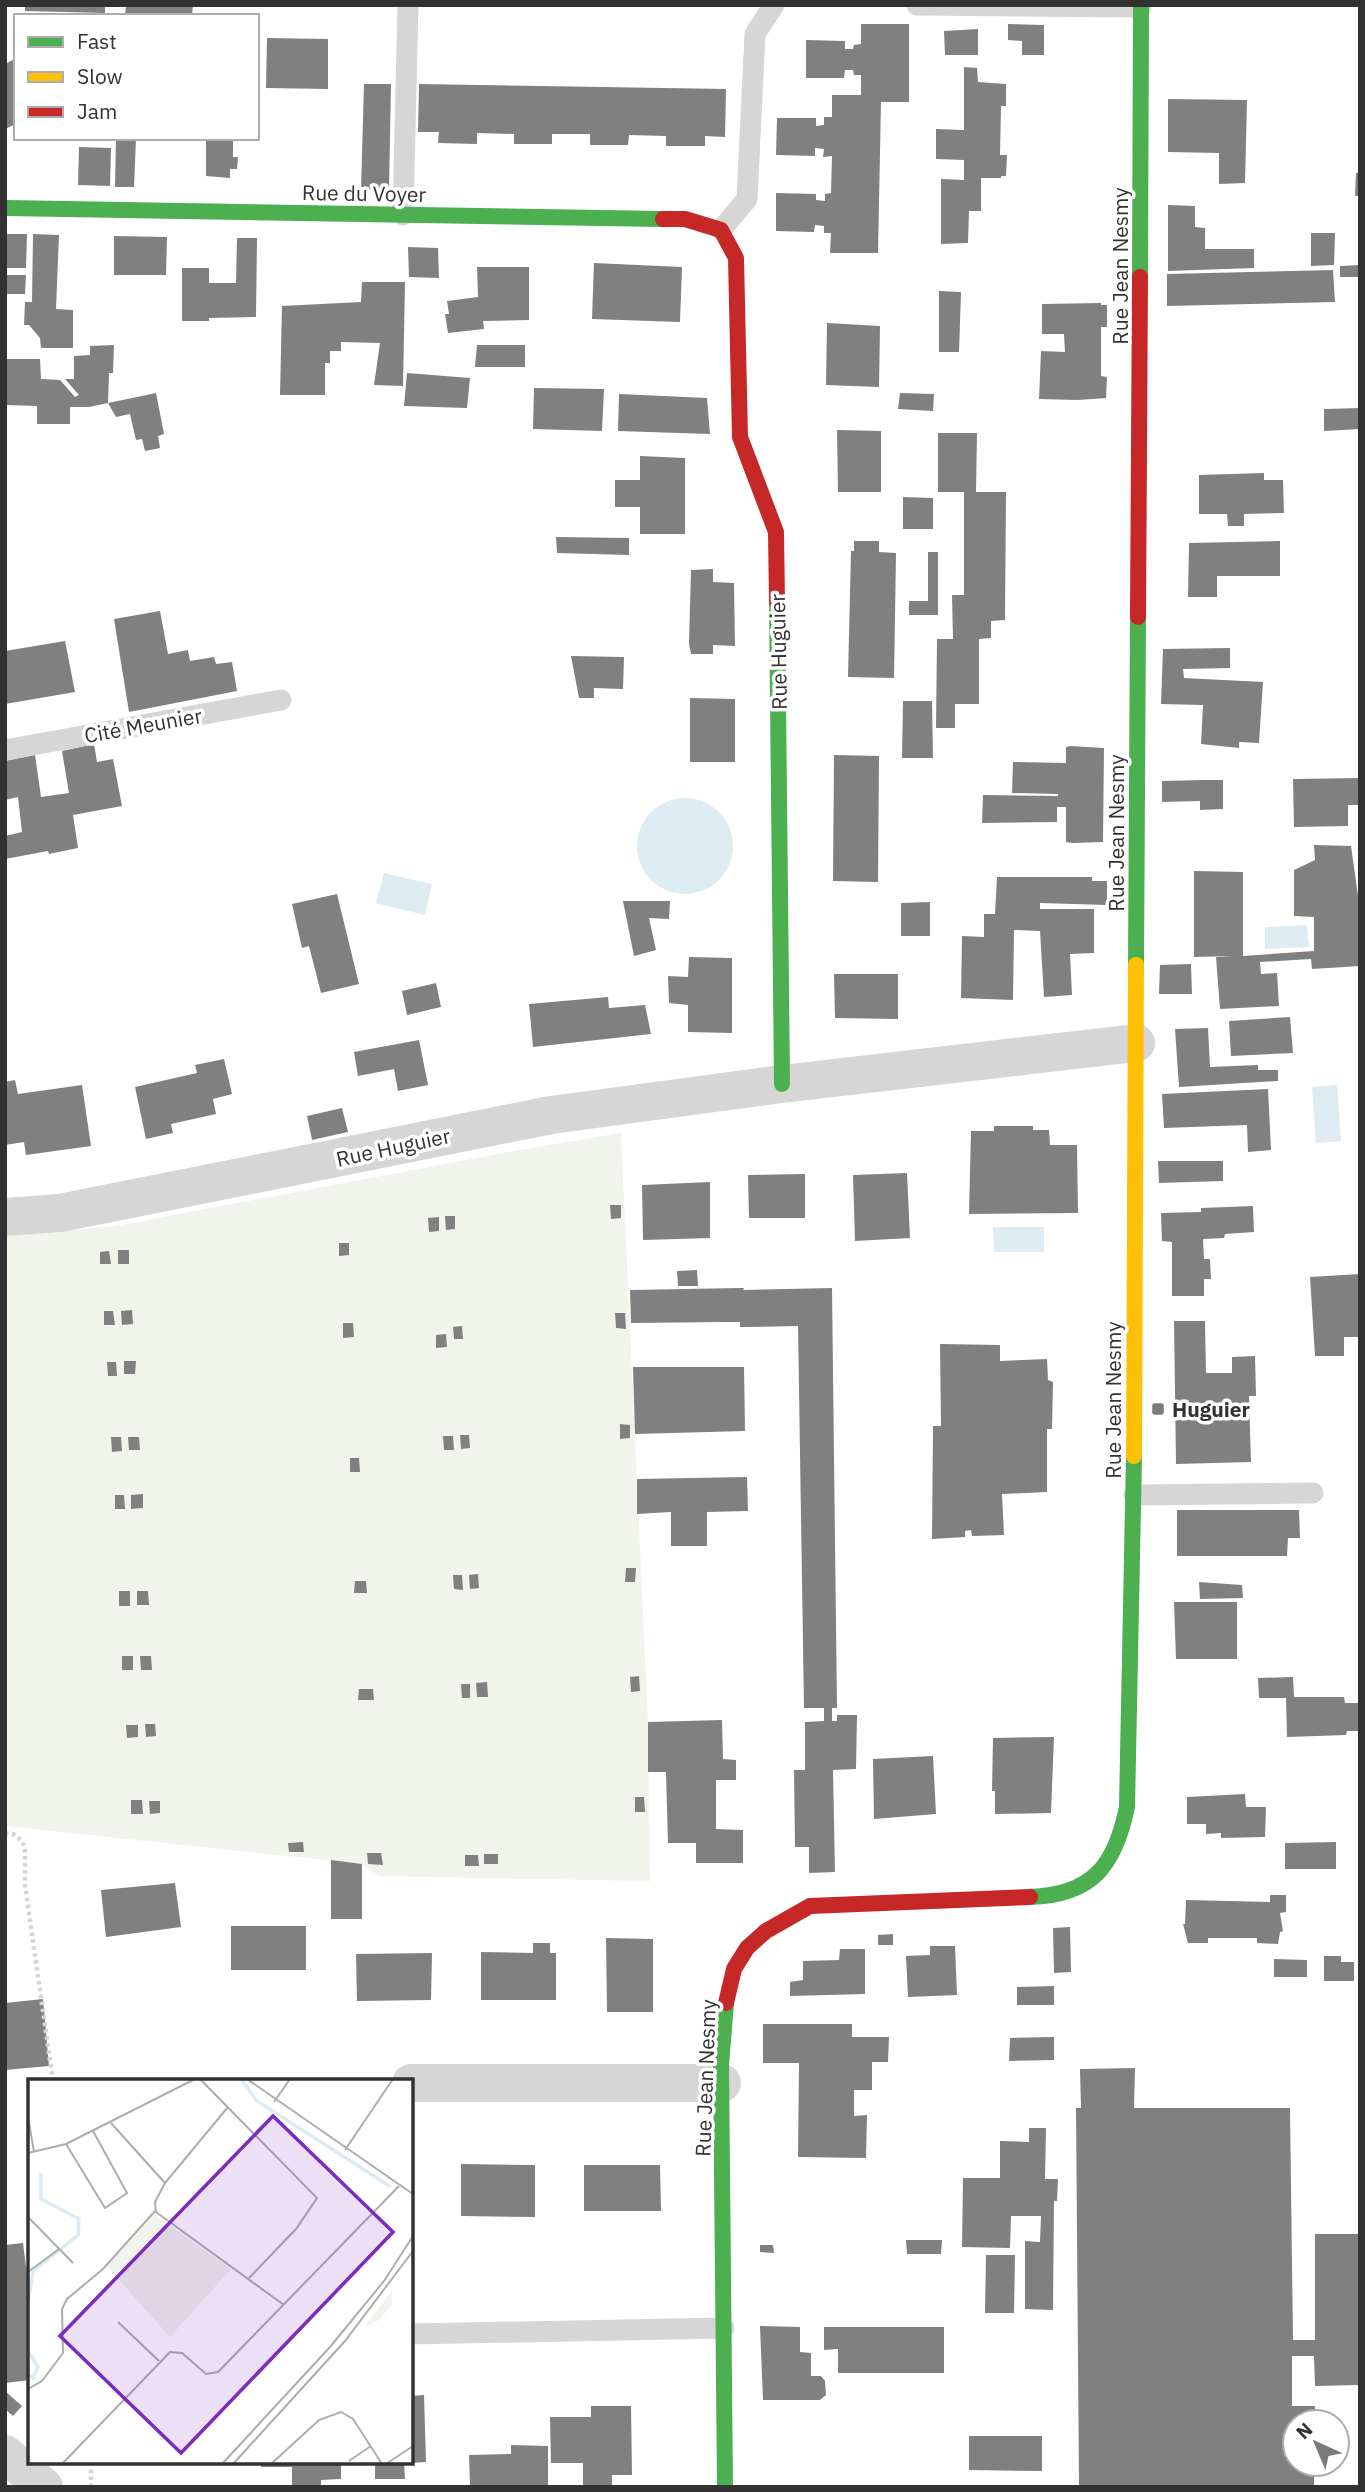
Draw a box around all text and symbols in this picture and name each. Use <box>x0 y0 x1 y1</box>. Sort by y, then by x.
legend <box>14 14 259 140</box>
text: Fast <box>77 27 117 55</box>
text: Slow <box>77 62 123 90</box>
text: Jam <box>77 97 117 125</box>
street label: Rue du Voyer <box>302 178 427 208</box>
street label: Rue Jean Nesmy <box>1106 187 1134 345</box>
street label: Rue Huguier <box>763 593 793 710</box>
street label: Cité Meunier <box>82 701 204 749</box>
street label: Rue Jean Nesmy <box>1102 754 1130 912</box>
street label: Rue Huguier <box>333 1121 453 1173</box>
street label: Rue Jean Nesmy <box>1099 1321 1127 1479</box>
place label: Huguier <box>1172 1395 1251 1423</box>
marker: Huguier <box>1150 1401 1166 1417</box>
street label: Rue Jean Nesmy <box>688 1998 722 2157</box>
inset map <box>28 2079 413 2464</box>
north arrow <box>1281 2408 1351 2478</box>
text: N <box>1291 2417 1317 2444</box>

